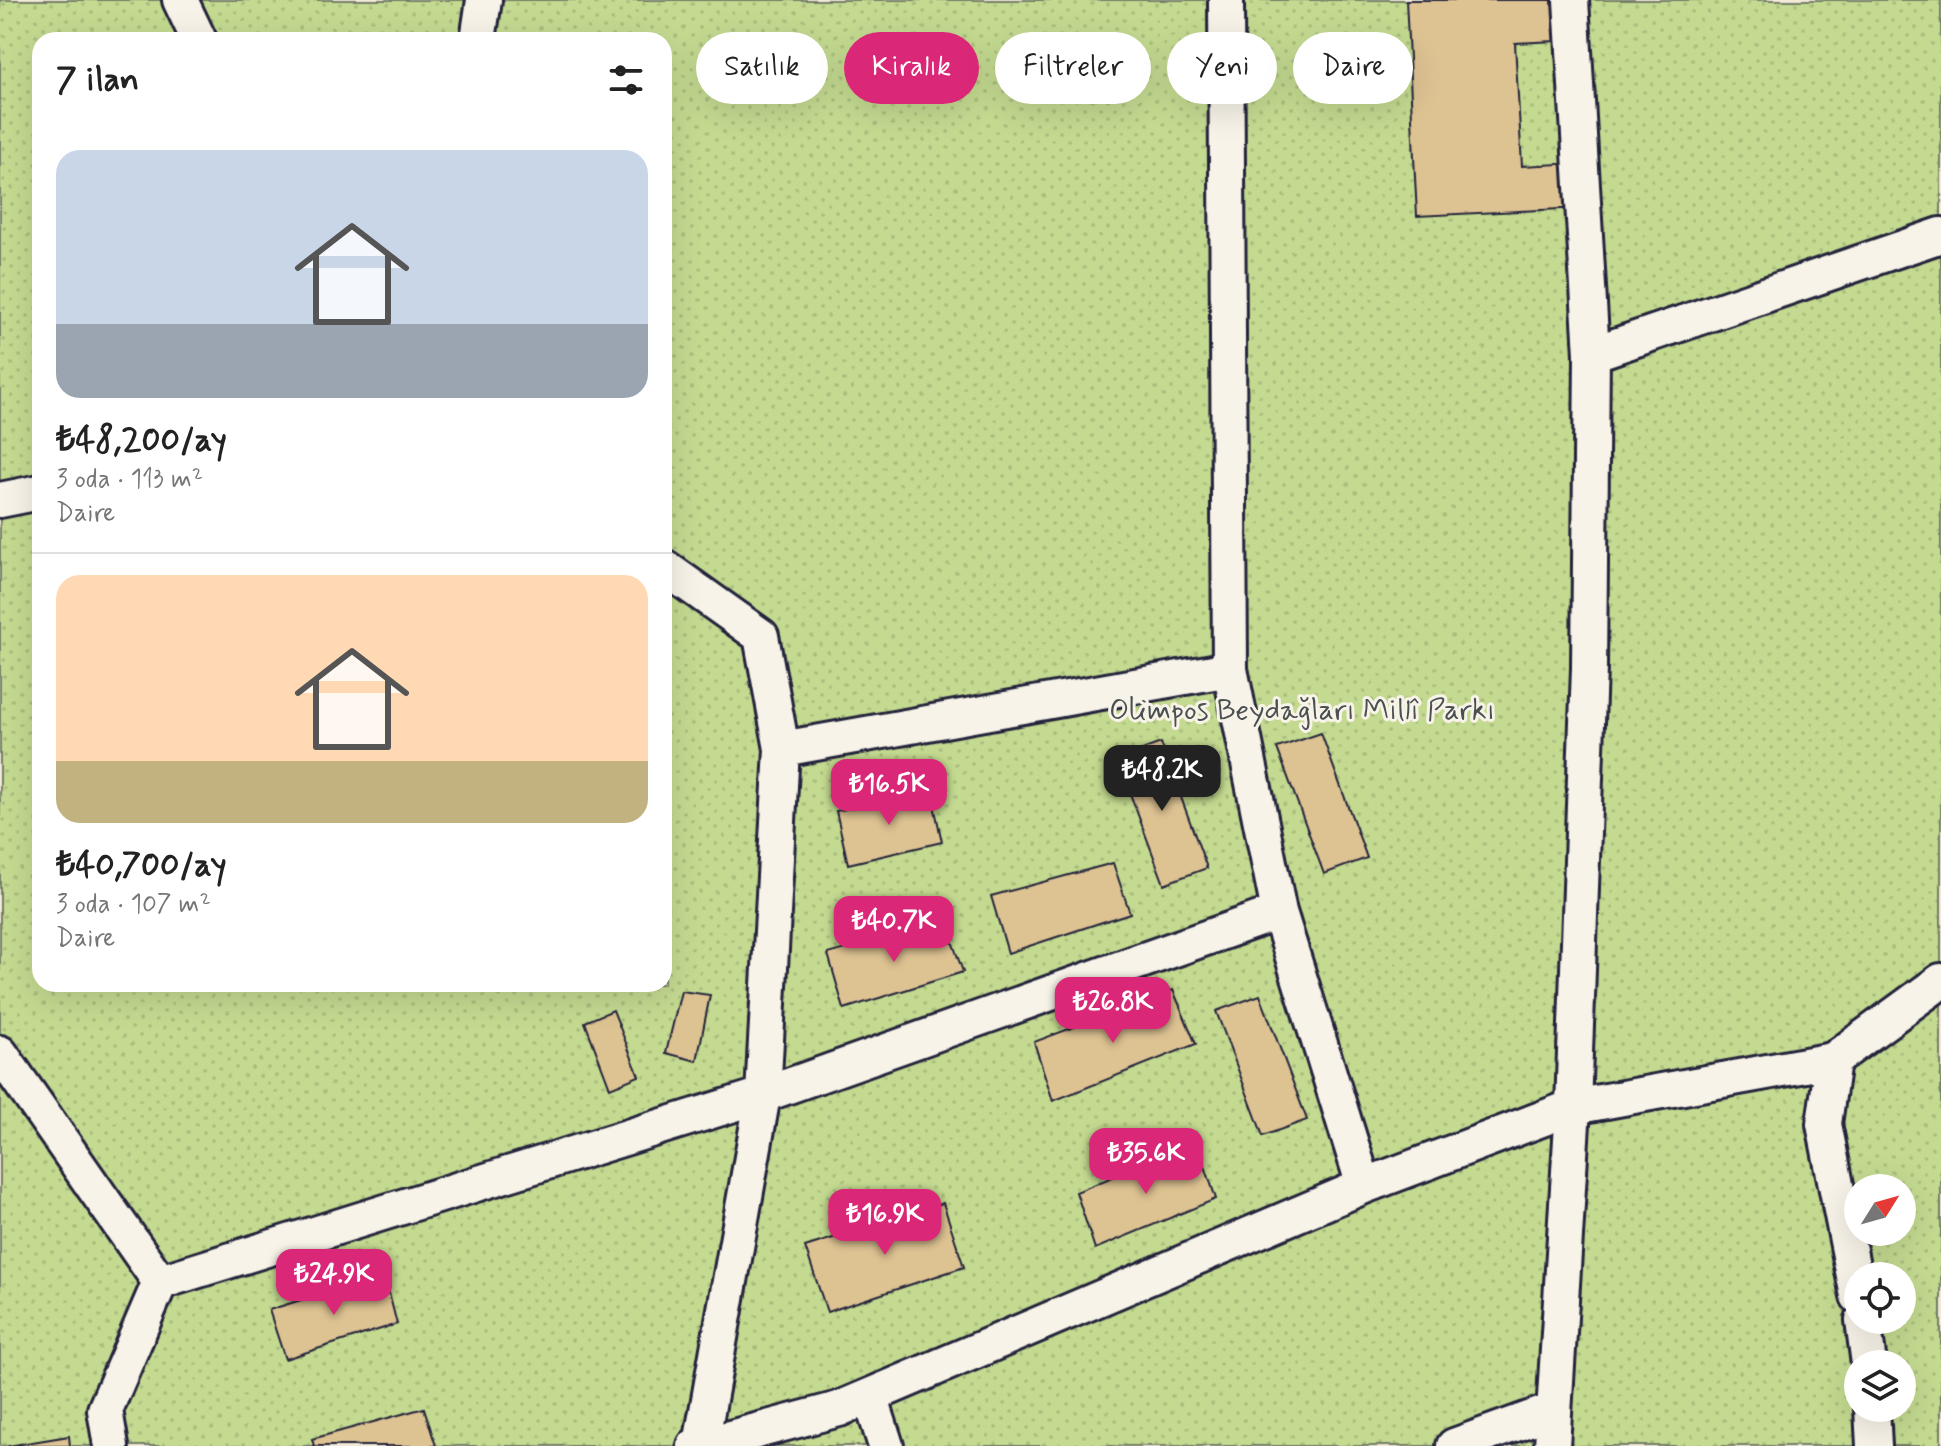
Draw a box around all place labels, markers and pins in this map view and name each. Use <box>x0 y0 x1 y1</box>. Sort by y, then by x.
pin: ₺48.2K <box>1097 745 1227 813</box>
pin: ₺16.5K <box>824 759 954 827</box>
pin: ₺40.7K <box>829 896 959 964</box>
pin: ₺26.8K <box>1048 977 1178 1045</box>
pin: ₺35.6K <box>1081 1128 1211 1196</box>
pin: ₺16.9K <box>820 1189 950 1257</box>
pin: ₺24.9K <box>269 1249 399 1317</box>

